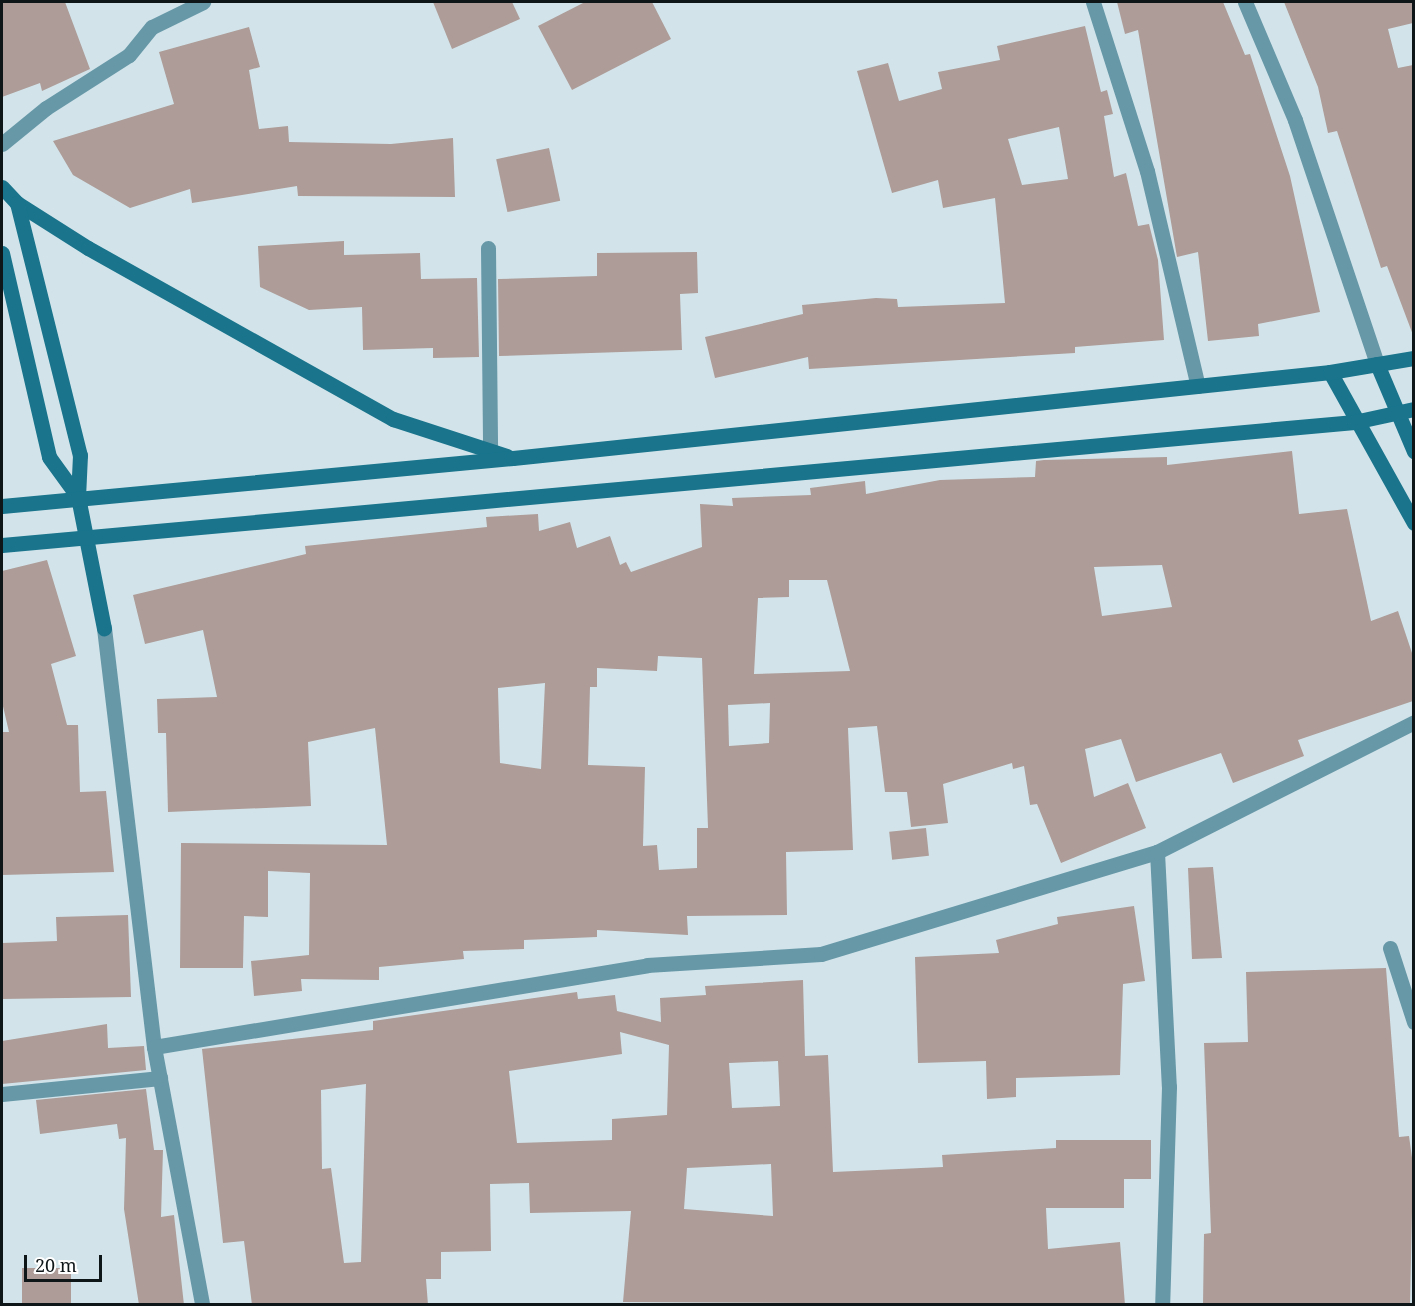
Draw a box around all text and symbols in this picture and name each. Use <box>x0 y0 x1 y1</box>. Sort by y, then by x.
scale bar <box>27 1243 105 1281</box>
text: 20 m <box>35 1253 77 1277</box>

